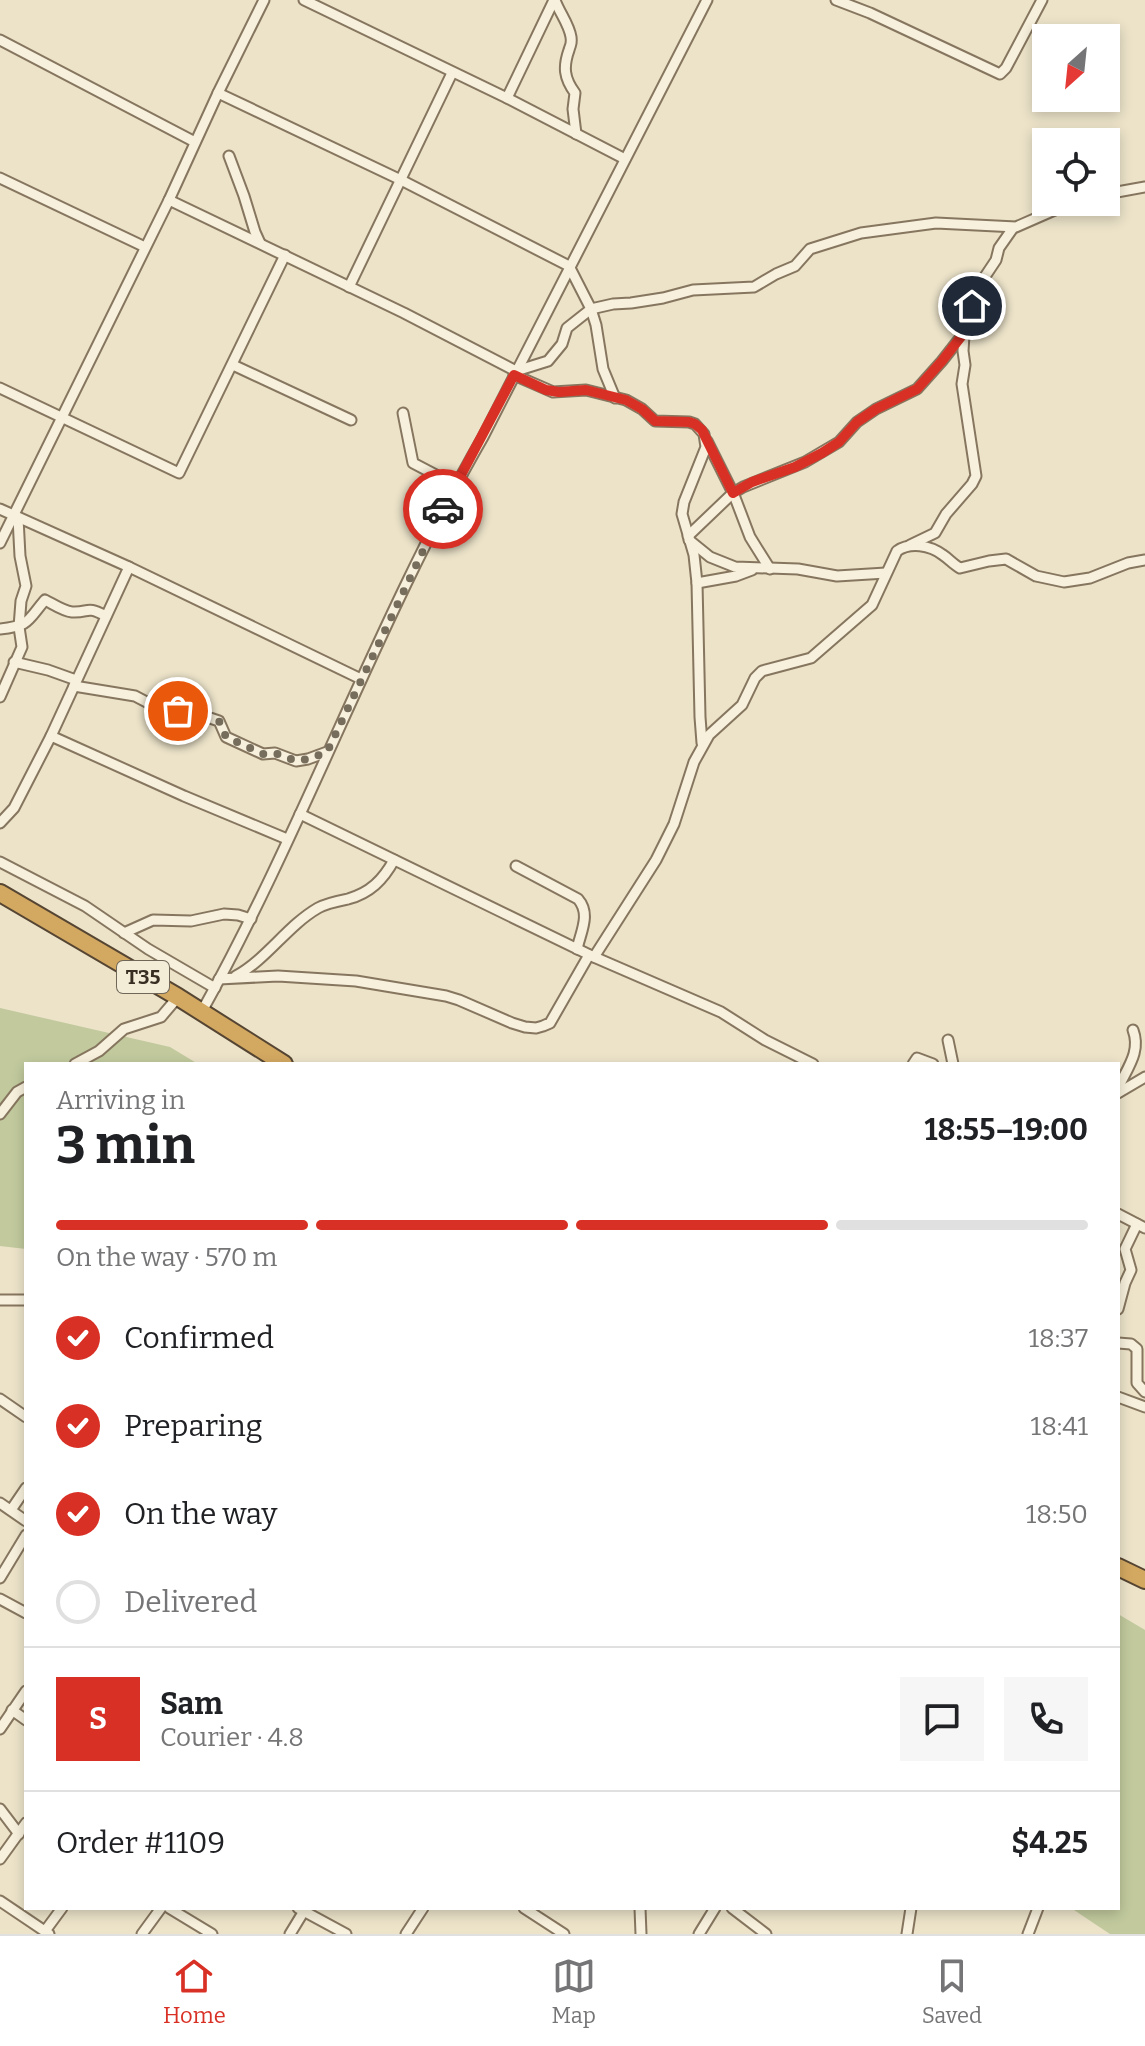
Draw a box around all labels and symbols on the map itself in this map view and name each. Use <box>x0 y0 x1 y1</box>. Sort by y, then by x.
north arrow <box>1032 24 1120 112</box>
pin <box>938 272 1006 340</box>
courier <box>403 469 483 549</box>
pin <box>144 677 212 745</box>
road number: T35 <box>117 961 169 993</box>

